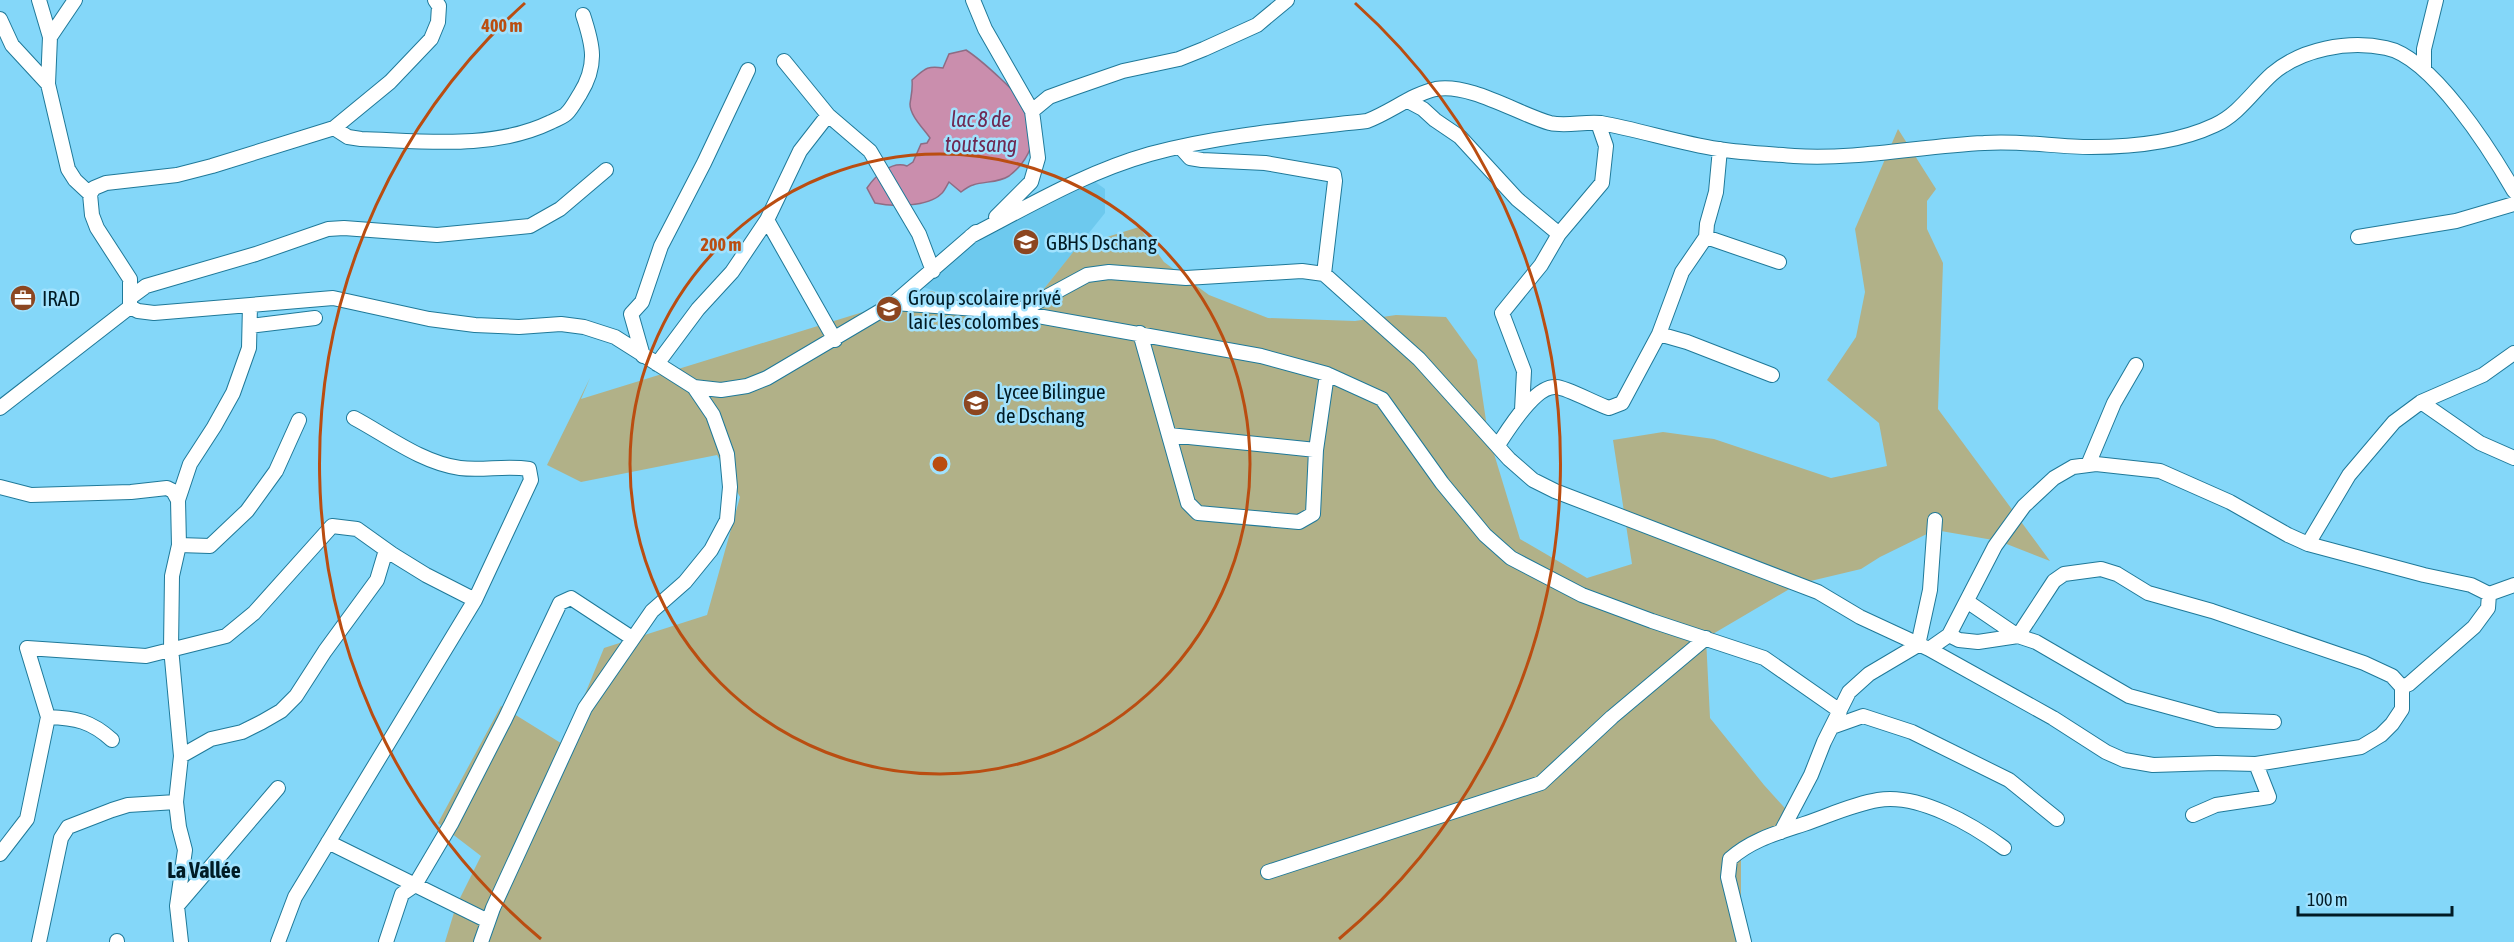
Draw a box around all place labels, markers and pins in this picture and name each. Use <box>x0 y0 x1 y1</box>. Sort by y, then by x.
school or university icon: GBHS Dschang <box>1011 227 1041 257</box>
place label: GBHS Dschang <box>1046 230 1157 254</box>
office icon: IRAD <box>8 283 38 313</box>
place label: Group scolaire privé laic les colombes <box>908 285 1061 333</box>
place label: IRAD <box>42 286 80 310</box>
school or university icon: Group scolaire privé laic les colombes <box>874 294 904 324</box>
place label: Lycee Bilingue de Dschang <box>996 379 1106 427</box>
school or university icon: Lycee Bilingue de Dschang <box>961 388 991 418</box>
centre of rings <box>930 454 950 474</box>

